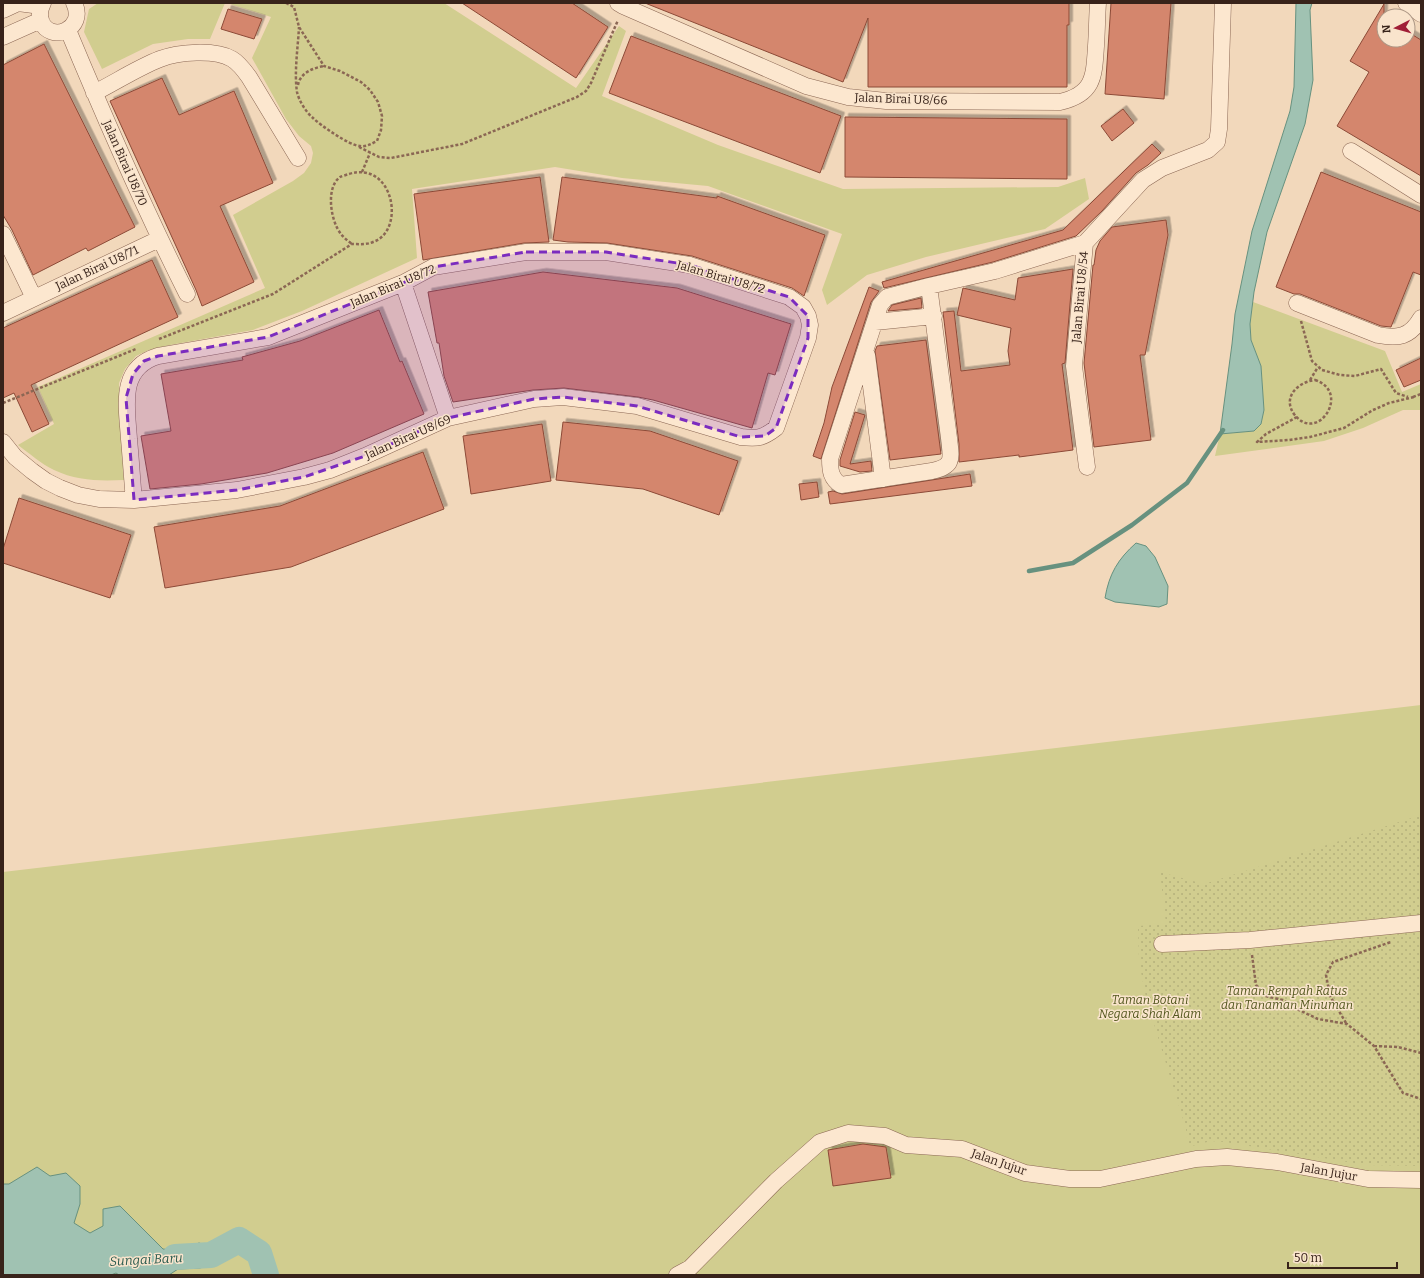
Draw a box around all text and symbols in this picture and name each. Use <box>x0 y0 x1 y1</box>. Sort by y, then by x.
north arrow <box>1376 8 1416 48</box>
text: N <box>1380 24 1393 34</box>
street label: Jalan Birai U8/66 <box>853 90 948 108</box>
street label: Jalan Birai U8/70 <box>99 117 150 208</box>
street label: Jalan Birai U8/71 <box>53 243 141 294</box>
street label: Jalan Birai U8/54 <box>1069 251 1091 344</box>
street label: Jalan Birai U8/72 <box>674 257 767 296</box>
street label: Jalan Birai U8/72 <box>347 262 438 311</box>
street label: Jalan Birai U8/69 <box>362 412 453 463</box>
park label: Taman Rempah Ratus dan Tanaman Minuman <box>1221 984 1353 1012</box>
park label: Taman Botani Negara Shah Alam <box>1099 993 1201 1021</box>
street label: Jalan Jujur <box>969 1146 1029 1178</box>
street label: Jalan Jujur <box>1299 1160 1359 1184</box>
scale bar <box>1288 1244 1397 1270</box>
water label: Sungai Baru <box>109 1250 183 1269</box>
text: 50 m <box>1294 1251 1323 1265</box>

